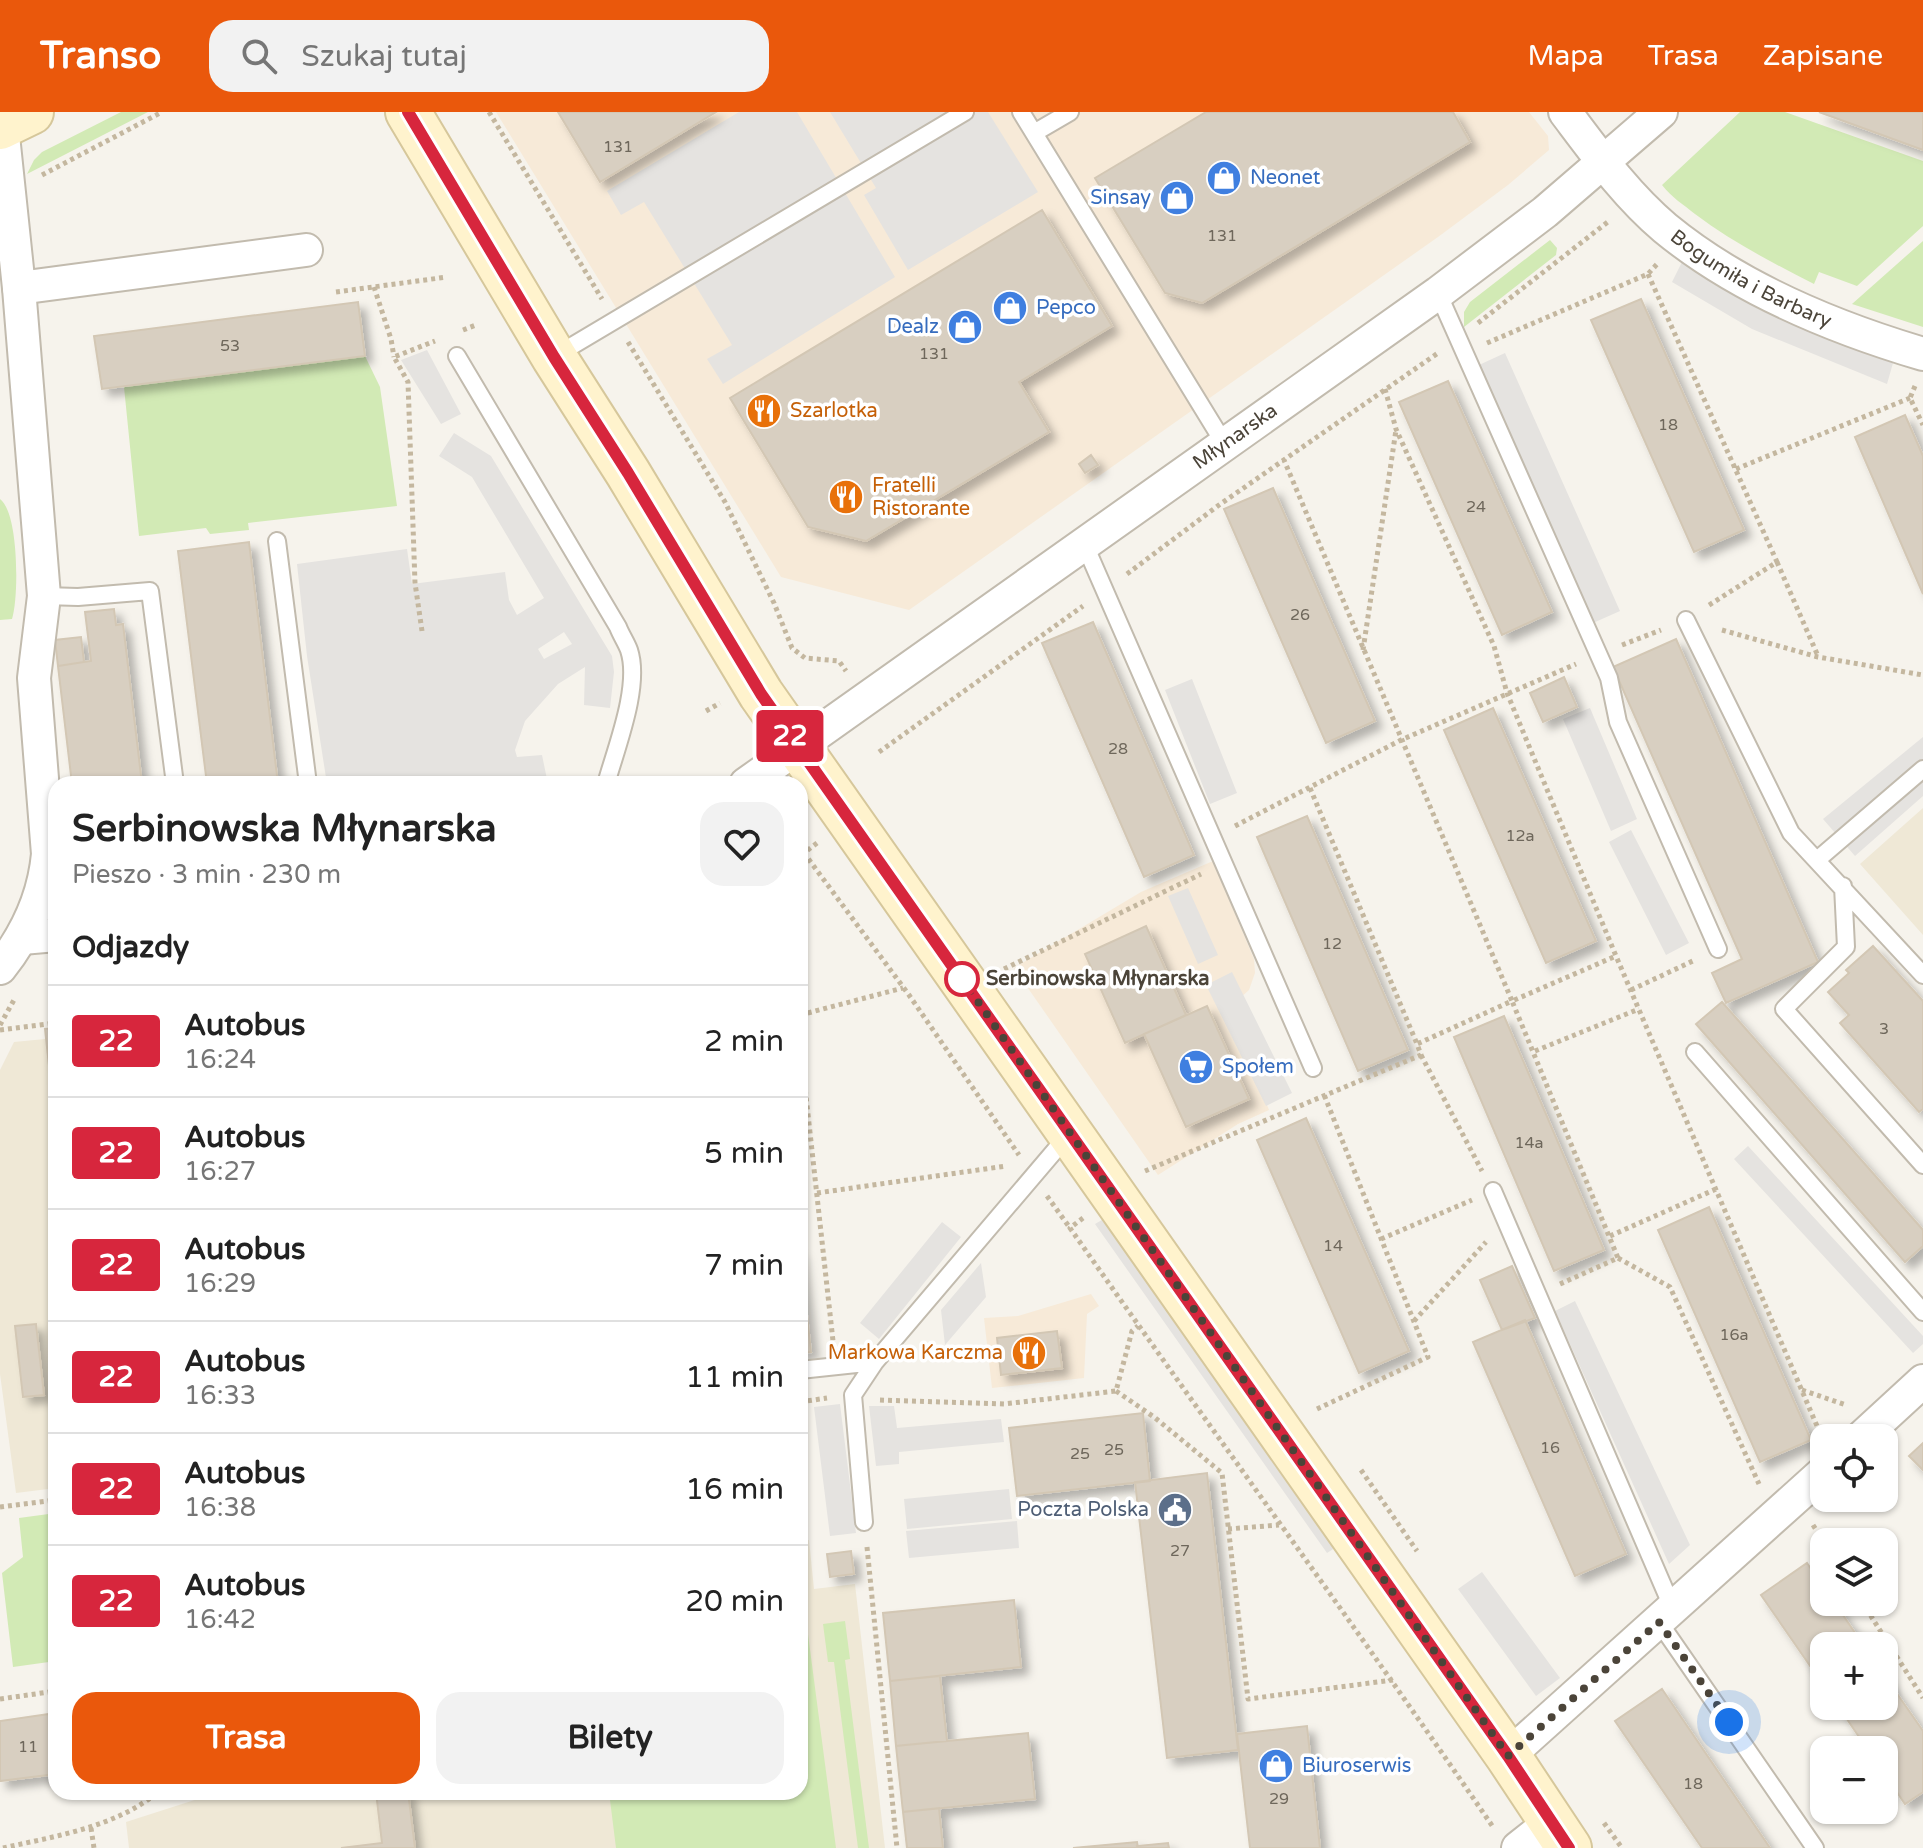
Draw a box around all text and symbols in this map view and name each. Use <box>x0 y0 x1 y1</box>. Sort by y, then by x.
search box <box>209 20 769 92</box>
text: Transo <box>40 33 161 79</box>
icon: search <box>237 34 281 78</box>
text: Szukaj tutaj <box>301 38 467 75</box>
text: Mapa <box>1527 39 1604 73</box>
text: Trasa <box>1648 39 1719 73</box>
text: Zapisane <box>1763 39 1883 73</box>
house number: 131 <box>603 137 633 157</box>
shop icon: Neonet <box>1205 159 1243 197</box>
place label: Neonet <box>1250 166 1321 190</box>
shop icon: Sinsay <box>1158 179 1196 217</box>
place label: Sinsay <box>1090 186 1151 210</box>
street label: Bogumiła i Barbary <box>1665 225 1835 333</box>
house number: 131 <box>1207 226 1237 246</box>
shop icon: Pepco <box>991 289 1029 327</box>
place label: Pepco <box>1036 296 1096 320</box>
shop icon: Dealz <box>946 308 984 346</box>
place label: Dealz <box>887 315 939 339</box>
house number: 53 <box>220 336 240 356</box>
house number: 131 <box>919 344 949 364</box>
restaurant icon: Szarlotka <box>745 392 783 430</box>
place label: Szarlotka <box>790 399 878 423</box>
street label: Młynarska <box>1188 399 1282 475</box>
house number: 18 <box>1658 415 1678 435</box>
place label: Fratelli Ristorante <box>872 474 970 521</box>
restaurant icon: Fratelli Ristorante <box>827 478 865 516</box>
house number: 24 <box>1466 497 1486 517</box>
house number: 26 <box>1290 605 1310 625</box>
line badge: 22 <box>754 710 826 762</box>
text: 22 <box>772 719 808 753</box>
house number: 28 <box>1108 739 1128 759</box>
button: heart <box>700 802 784 886</box>
text: Serbinowska Młynarska <box>72 806 497 852</box>
house number: 12a <box>1505 826 1535 846</box>
text: Pieszo · 3 min · 230 m <box>72 859 341 890</box>
text: Odjazdy <box>72 929 189 966</box>
house number: 12 <box>1322 934 1342 954</box>
marker: Serbinowska Młynarska <box>945 962 979 996</box>
place label: Serbinowska Młynarska <box>986 967 1210 991</box>
text: Autobus <box>184 1007 305 1044</box>
house number: 3 <box>1879 1019 1889 1039</box>
text: 2 min <box>704 1023 784 1060</box>
text: 22 <box>98 1024 134 1058</box>
text: 16:24 <box>184 1044 256 1075</box>
supermarket icon: Społem <box>1177 1048 1215 1086</box>
place label: Społem <box>1222 1055 1294 1079</box>
text: Autobus <box>184 1119 305 1156</box>
house number: 14a <box>1514 1133 1544 1153</box>
text: 5 min <box>704 1135 784 1172</box>
text: 22 <box>98 1136 134 1170</box>
text: 16:27 <box>184 1156 256 1187</box>
text: Autobus <box>184 1231 305 1268</box>
house number: 14 <box>1323 1236 1343 1256</box>
text: 7 min <box>704 1247 784 1284</box>
text: 22 <box>98 1248 134 1282</box>
text: 16:29 <box>184 1268 256 1299</box>
house number: 16a <box>1719 1325 1749 1345</box>
restaurant icon: Markowa Karczma <box>1010 1334 1048 1372</box>
place label: Markowa Karczma <box>828 1341 1003 1365</box>
text: Autobus <box>184 1343 305 1380</box>
text: 11 min <box>685 1359 784 1396</box>
text: 22 <box>98 1360 134 1394</box>
text: 16:33 <box>184 1380 256 1411</box>
map controls <box>1810 1424 1898 1824</box>
button: locate <box>1810 1424 1898 1512</box>
house number: 16 <box>1540 1438 1560 1458</box>
house number: 25 <box>1104 1440 1124 1460</box>
house number: 25 <box>1070 1444 1090 1464</box>
text: Autobus <box>184 1455 305 1492</box>
text: 16 min <box>685 1471 784 1508</box>
text: 22 <box>98 1472 134 1506</box>
public building icon: Poczta Polska <box>1156 1491 1194 1529</box>
text: 16:38 <box>184 1492 256 1523</box>
place label: Poczta Polska <box>1017 1498 1149 1522</box>
button: layers <box>1810 1528 1898 1616</box>
house number: 27 <box>1170 1541 1190 1561</box>
text: Autobus <box>184 1567 305 1604</box>
text: 20 min <box>685 1583 784 1620</box>
text: 22 <box>98 1584 134 1618</box>
text: 16:42 <box>184 1604 256 1635</box>
button: + <box>1810 1632 1898 1720</box>
button: Trasa <box>72 1692 420 1784</box>
button: Bilety <box>436 1692 784 1784</box>
your location <box>1709 1702 1749 1742</box>
button: − <box>1810 1736 1898 1824</box>
house number: 11 <box>18 1737 38 1757</box>
shop icon: Biuroserwis <box>1257 1747 1295 1785</box>
place label: Biuroserwis <box>1302 1754 1411 1778</box>
house number: 18 <box>1683 1774 1703 1794</box>
house number: 29 <box>1269 1789 1289 1809</box>

